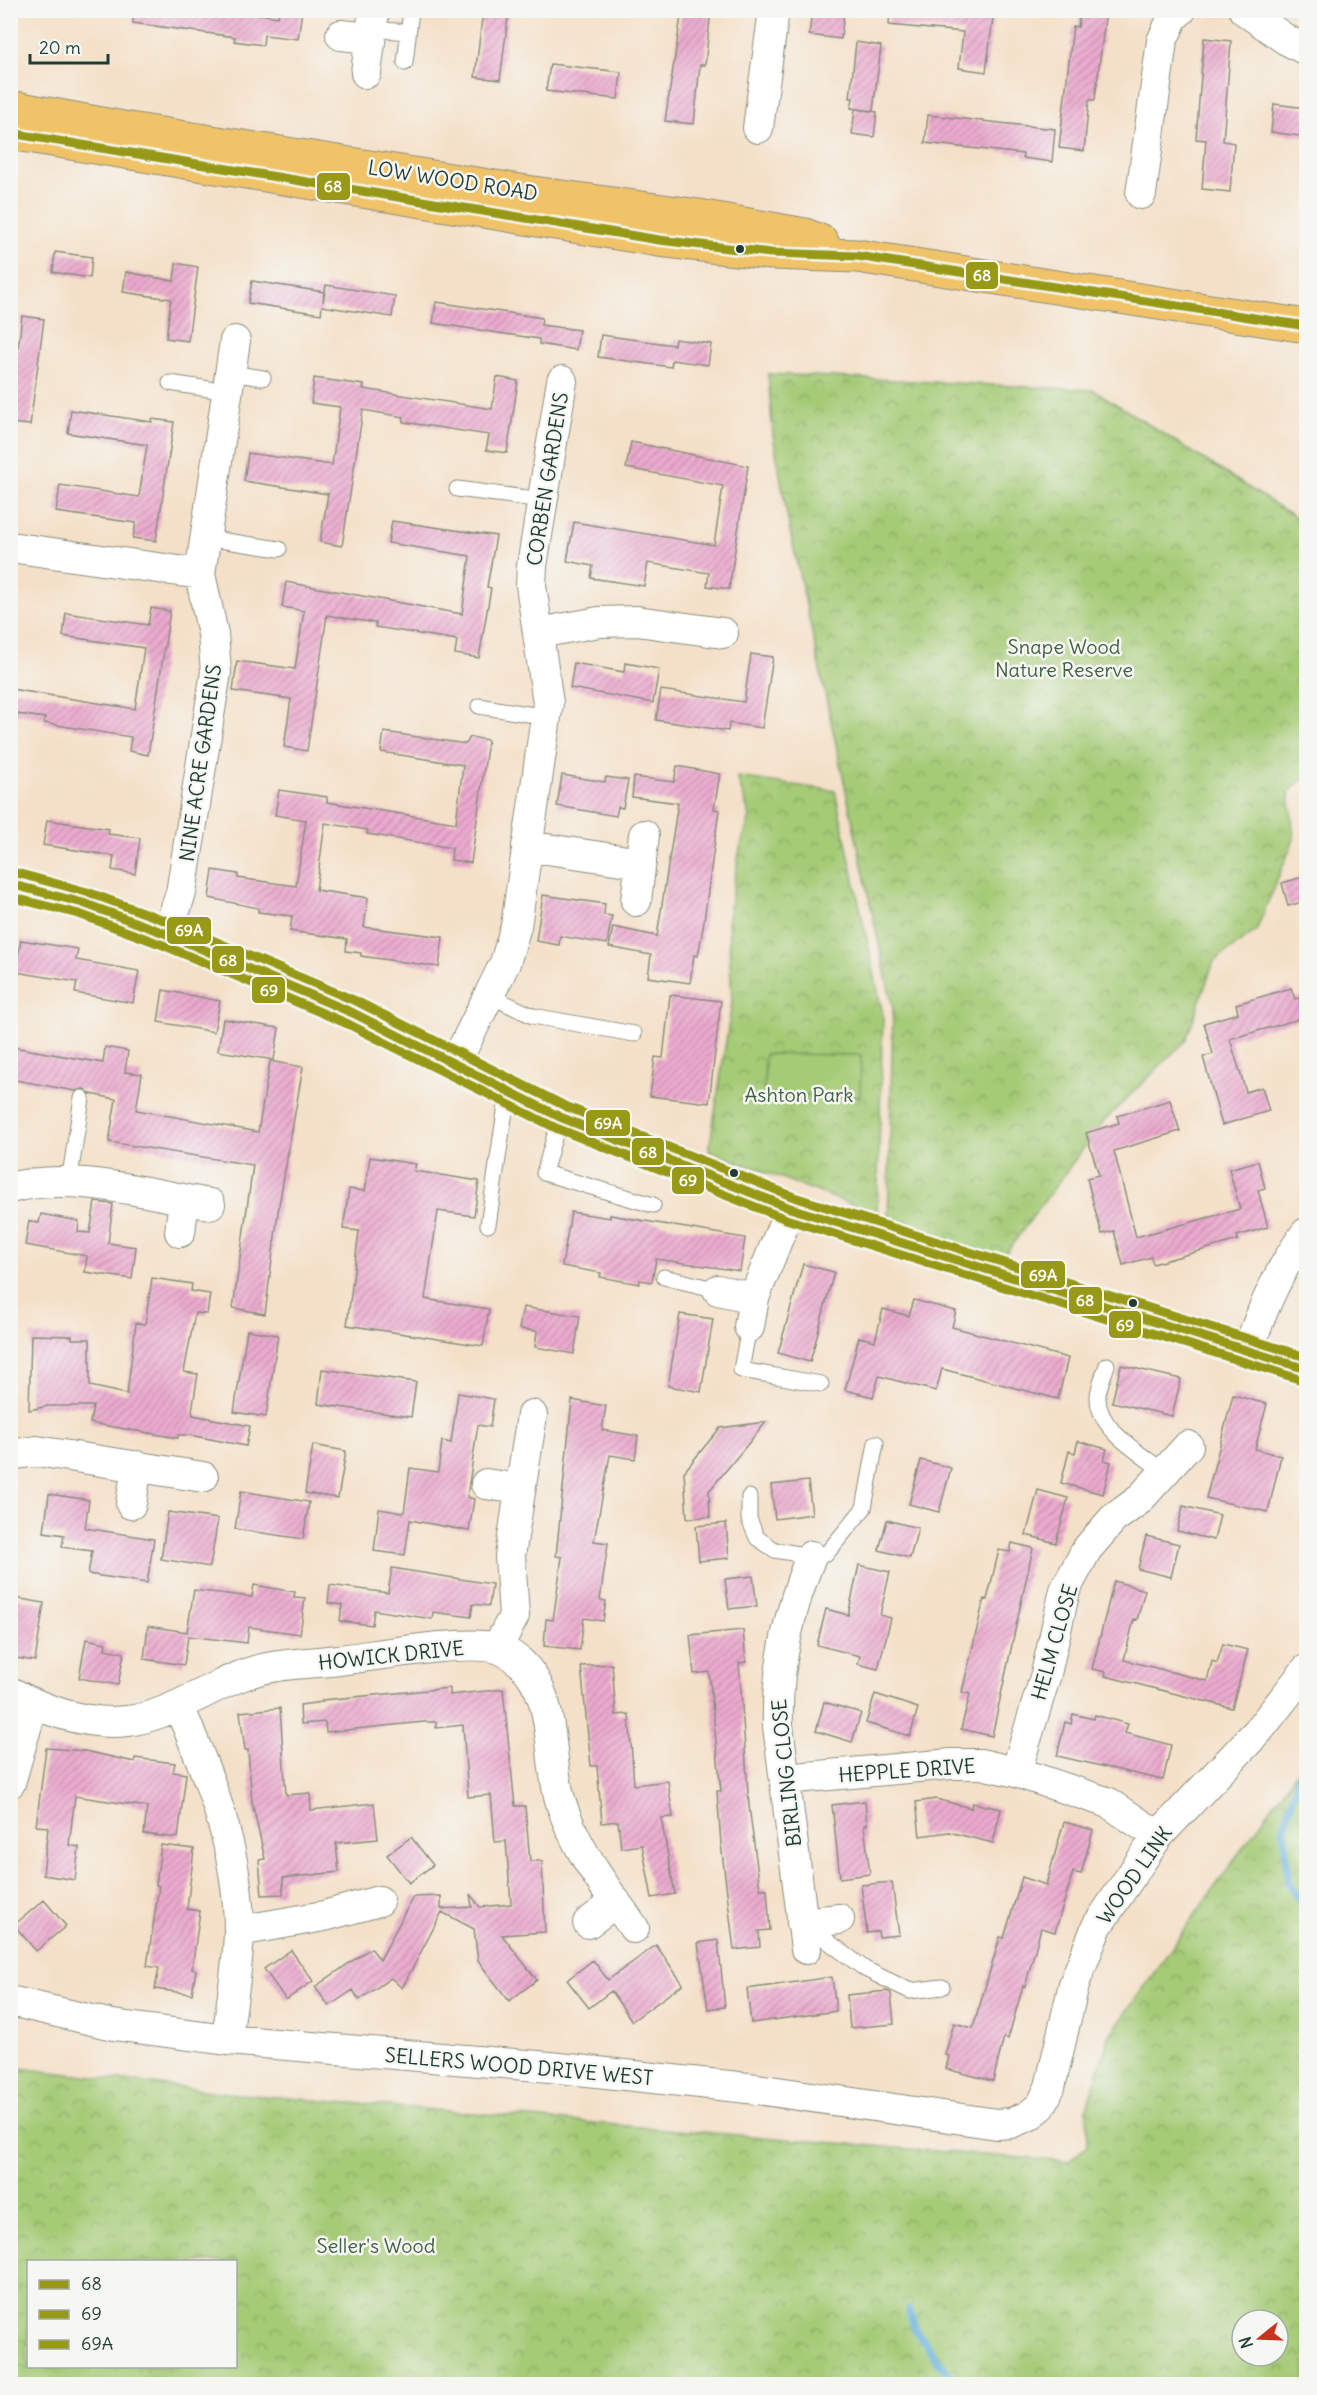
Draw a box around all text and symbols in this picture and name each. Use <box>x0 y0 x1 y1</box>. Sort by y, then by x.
scale bar <box>30 27 108 65</box>
text: 20 m <box>39 36 81 59</box>
street label: LOW WOOD ROAD <box>366 154 540 206</box>
line badge: 68 <box>316 172 351 201</box>
text: 68 <box>324 176 342 196</box>
unlabelled marker <box>734 243 746 255</box>
line badge: 68 <box>965 261 999 290</box>
text: 68 <box>973 265 991 285</box>
street label: CORBEN GARDENS <box>521 390 573 568</box>
park label: Snape Wood Nature Reserve <box>995 634 1133 682</box>
street label: NINE ACRE GARDENS <box>174 663 226 863</box>
line badge: 69A <box>166 916 212 945</box>
text: 69A <box>175 920 203 940</box>
line badge: 68 <box>211 945 245 974</box>
text: 68 <box>219 950 237 970</box>
line badge: 69 <box>251 976 286 1004</box>
text: 69 <box>260 980 278 1000</box>
park label: Ashton Park <box>745 1082 853 1107</box>
line badge: 69A <box>585 1109 631 1137</box>
text: 69A <box>594 1113 622 1133</box>
line badge: 68 <box>631 1137 665 1166</box>
text: 68 <box>639 1142 657 1162</box>
line badge: 69 <box>671 1166 705 1195</box>
unlabelled marker <box>728 1167 740 1179</box>
text: 69 <box>679 1170 697 1190</box>
line badge: 69A <box>1020 1260 1066 1289</box>
text: 69A <box>1029 1265 1057 1285</box>
line badge: 68 <box>1068 1286 1103 1315</box>
text: 68 <box>1076 1290 1094 1310</box>
unlabelled marker <box>1127 1297 1139 1309</box>
line badge: 69 <box>1108 1310 1142 1339</box>
text: 69 <box>1116 1315 1134 1335</box>
street label: HELM CLOSE <box>1025 1581 1083 1703</box>
street label: HOWICK DRIVE <box>317 1635 465 1675</box>
street label: BIRLING CLOSE <box>766 1698 806 1848</box>
street label: HEPPLE DRIVE <box>838 1753 976 1787</box>
street label: WOOD LINK <box>1091 1821 1177 1929</box>
street label: SELLERS WOOD DRIVE WEST <box>384 2042 654 2090</box>
park label: Seller's Wood <box>316 2233 436 2258</box>
legend <box>27 2260 237 2368</box>
text: 68 <box>81 2272 102 2295</box>
text: 69 <box>81 2302 102 2325</box>
north arrow <box>1230 2308 1290 2368</box>
text: 69A <box>81 2332 113 2355</box>
text: N <box>1235 2334 1257 2351</box>

